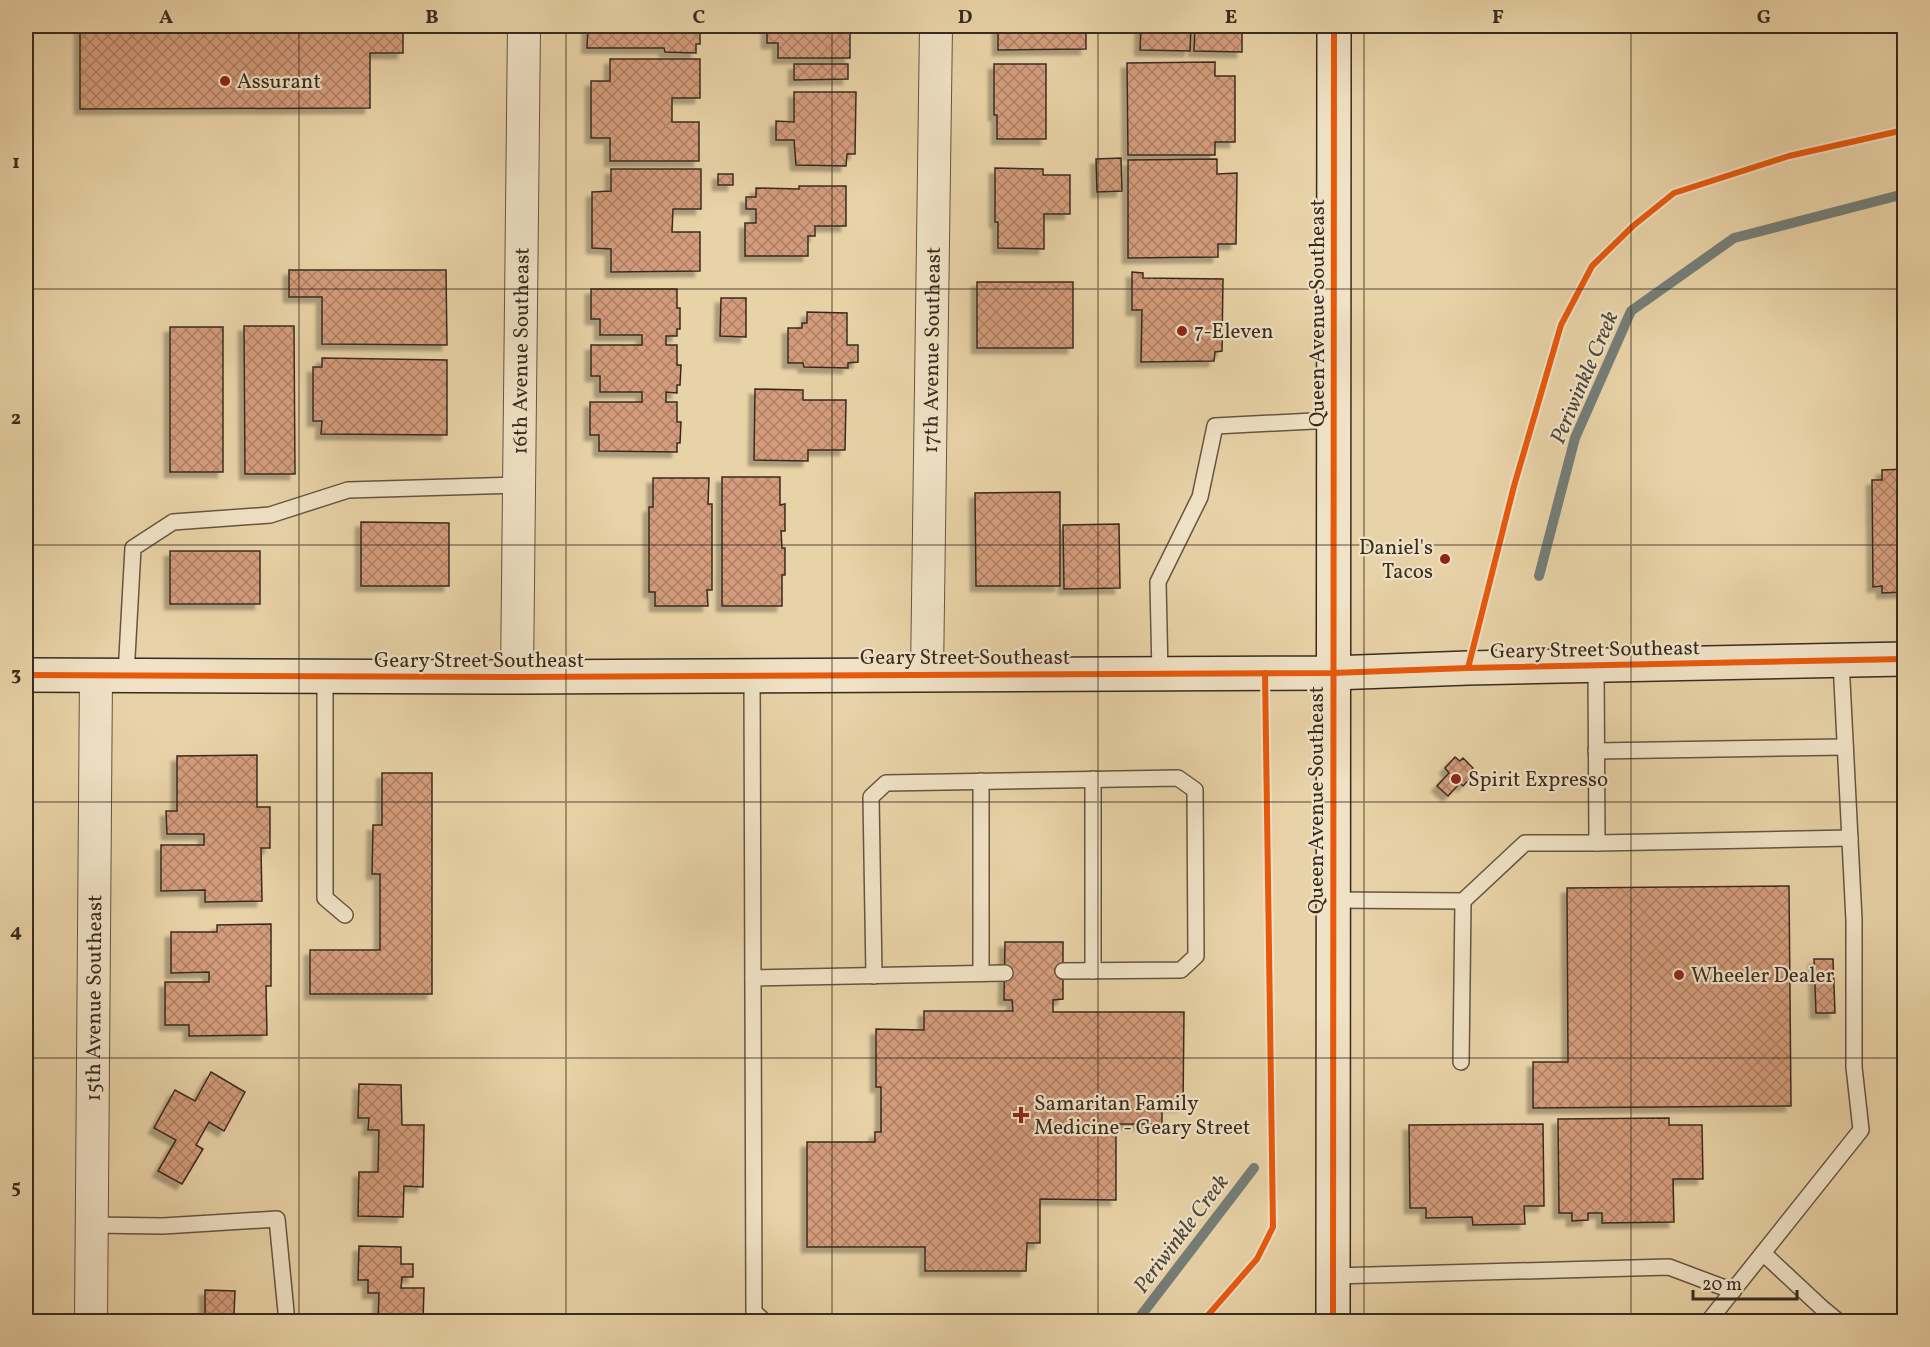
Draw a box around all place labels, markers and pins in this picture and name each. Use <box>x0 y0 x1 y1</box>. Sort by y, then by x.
place label: Assurant <box>237 68 321 97</box>
marker: Assurant <box>218 74 232 88</box>
place label: 7-Eleven <box>1194 318 1274 347</box>
marker: 7-Eleven <box>1175 324 1189 338</box>
place label: Daniel's Tacos <box>1359 534 1433 587</box>
marker: Daniel's Tacos <box>1438 552 1452 566</box>
place label: Spirit Expresso <box>1468 766 1608 795</box>
marker: Spirit Expresso <box>1449 772 1463 786</box>
place label: Wheeler Dealer <box>1691 962 1834 991</box>
marker: Wheeler Dealer <box>1672 968 1686 982</box>
place label: Samaritan Family Medicine - Geary Street <box>1034 1090 1250 1143</box>
marker: Samaritan Family Medicine - Geary Street <box>1012 1106 1030 1124</box>

